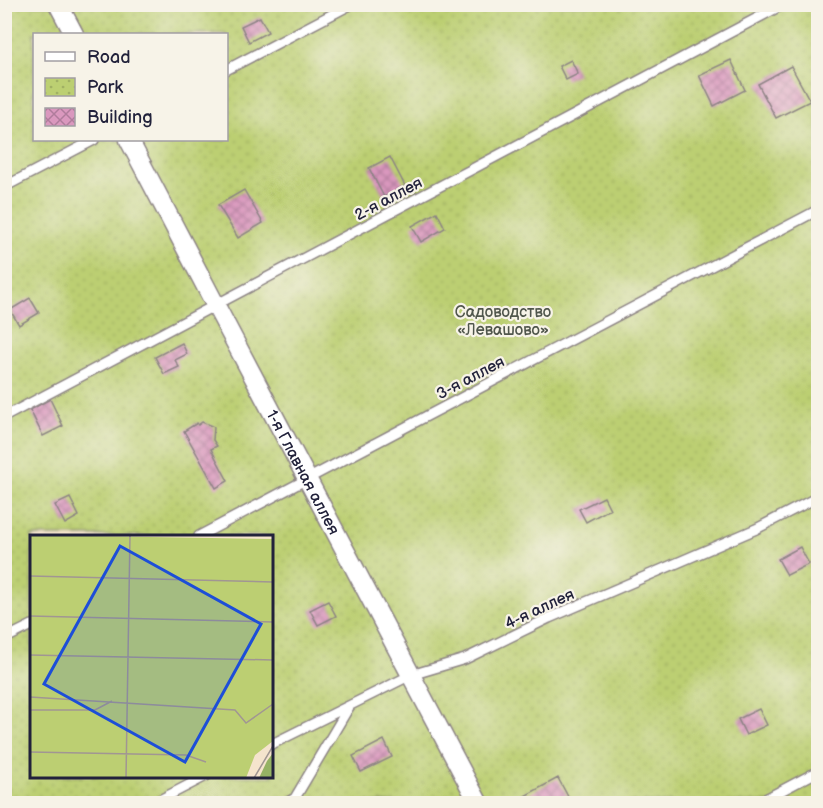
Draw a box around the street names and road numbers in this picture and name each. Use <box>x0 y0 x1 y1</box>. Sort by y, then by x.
street label: 2-я аллея <box>352 174 426 225</box>
street label: 3-я аллея <box>433 352 508 404</box>
street label: 1-я Главная аллея <box>262 407 343 538</box>
street label: 4-я аллея <box>502 585 577 634</box>

